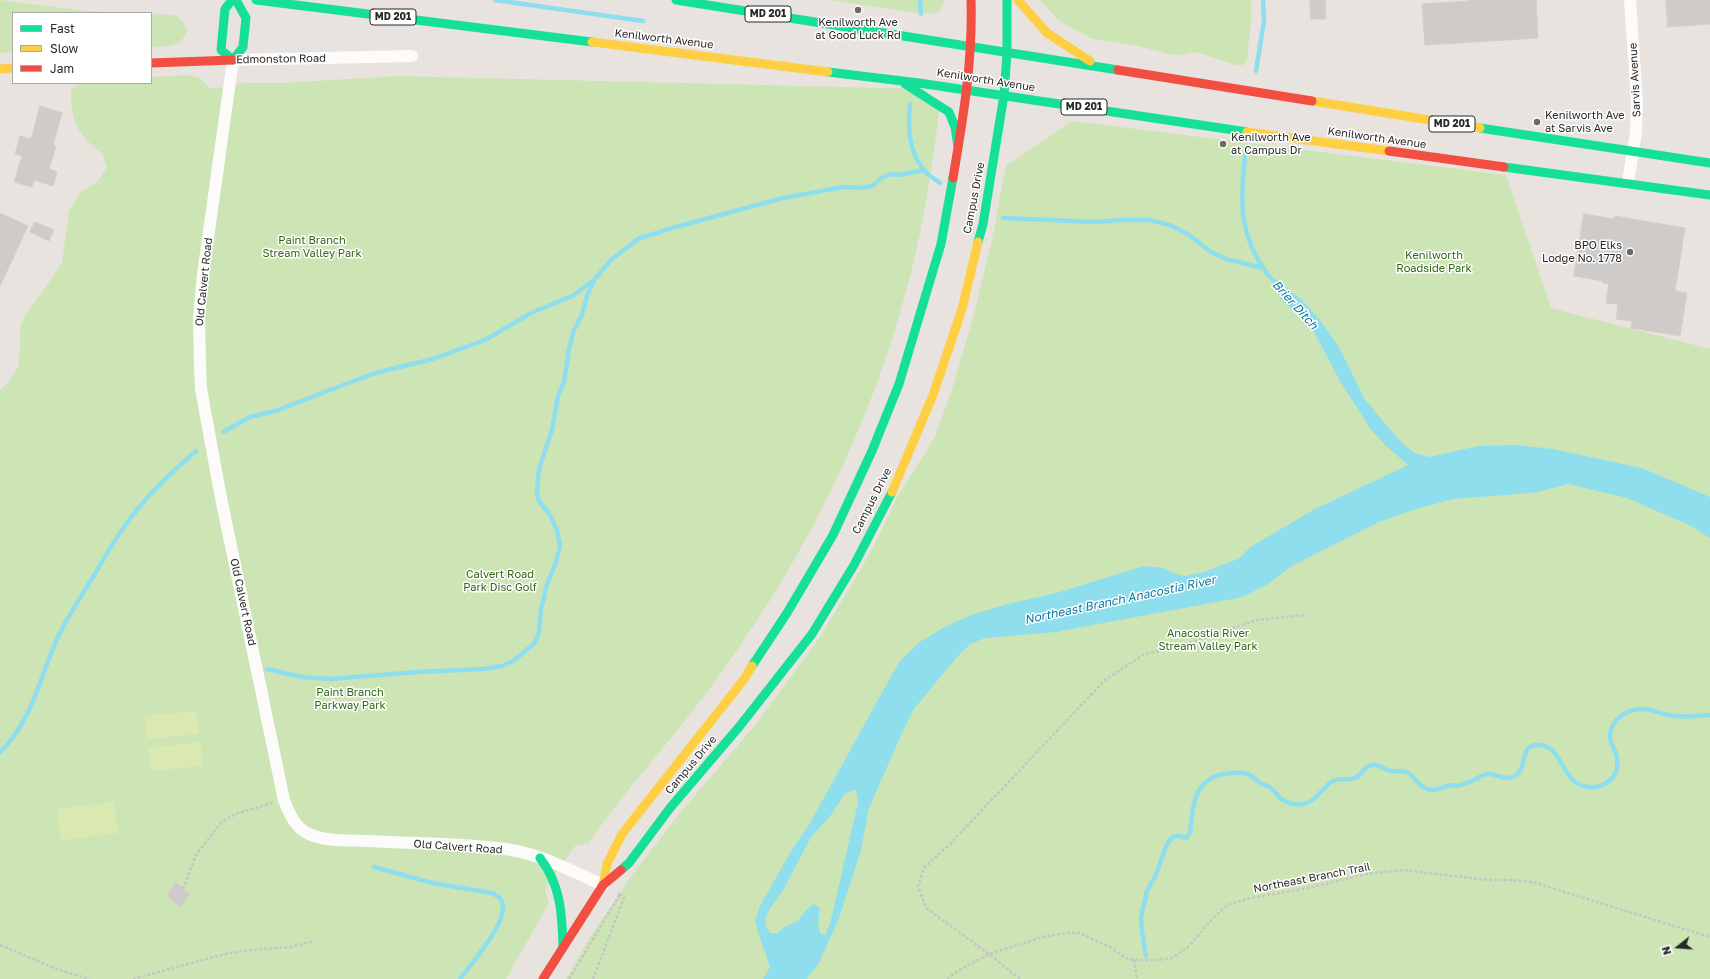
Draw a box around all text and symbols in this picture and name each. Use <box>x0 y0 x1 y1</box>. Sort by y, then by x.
marker: Kenilworth Ave at Good Luck Rd <box>853 5 863 15</box>
road number: MD 201 <box>745 6 791 22</box>
road number: MD 201 <box>370 9 416 25</box>
legend <box>12 12 152 84</box>
place label: Kenilworth Ave at Good Luck Rd <box>815 16 901 42</box>
text: Fast <box>50 21 75 36</box>
street label: Kenilworth Avenue <box>614 26 714 52</box>
text: Slow <box>50 41 78 56</box>
street label: Sarvis Avenue <box>1626 43 1644 117</box>
street label: Edmonston Road <box>236 52 326 66</box>
text: Jam <box>50 61 74 76</box>
street label: Kenilworth Avenue <box>936 66 1036 94</box>
road number: MD 201 <box>1061 99 1107 115</box>
place label: Kenilworth Ave at Sarvis Ave <box>1545 109 1625 135</box>
road number: MD 201 <box>1429 116 1475 132</box>
marker: Kenilworth Ave at Sarvis Ave <box>1532 117 1542 127</box>
street label: Kenilworth Avenue <box>1327 125 1427 151</box>
place label: Kenilworth Ave at Campus Dr <box>1231 131 1311 157</box>
marker: Kenilworth Ave at Campus Dr <box>1218 139 1228 149</box>
street label: Campus Drive <box>961 161 987 235</box>
park label: Paint Branch Stream Valley Park <box>262 234 362 260</box>
street label: Old Calvert Road <box>193 237 215 327</box>
place label: BPO Elks Lodge No. 1778 <box>1542 239 1622 265</box>
marker: BPO Elks Lodge No. 1778 <box>1625 247 1635 257</box>
park label: Kenilworth Roadside Park <box>1396 249 1472 275</box>
water label: Brier Ditch <box>1269 278 1321 332</box>
street label: Campus Drive <box>850 466 894 536</box>
street label: Old Calvert Road <box>227 557 259 647</box>
park label: Calvert Road Park Disc Golf <box>463 568 537 594</box>
water label: Northeast Branch Anacostia River <box>1023 573 1217 627</box>
park label: Anacostia River Stream Valley Park <box>1158 627 1258 653</box>
park label: Paint Branch Parkway Park <box>314 686 386 712</box>
street label: Campus Drive <box>663 733 719 797</box>
street label: Old Calvert Road <box>413 837 503 857</box>
street label: Northeast Branch Trail <box>1252 860 1372 896</box>
north arrow <box>1658 927 1698 967</box>
text: N <box>1659 945 1673 957</box>

